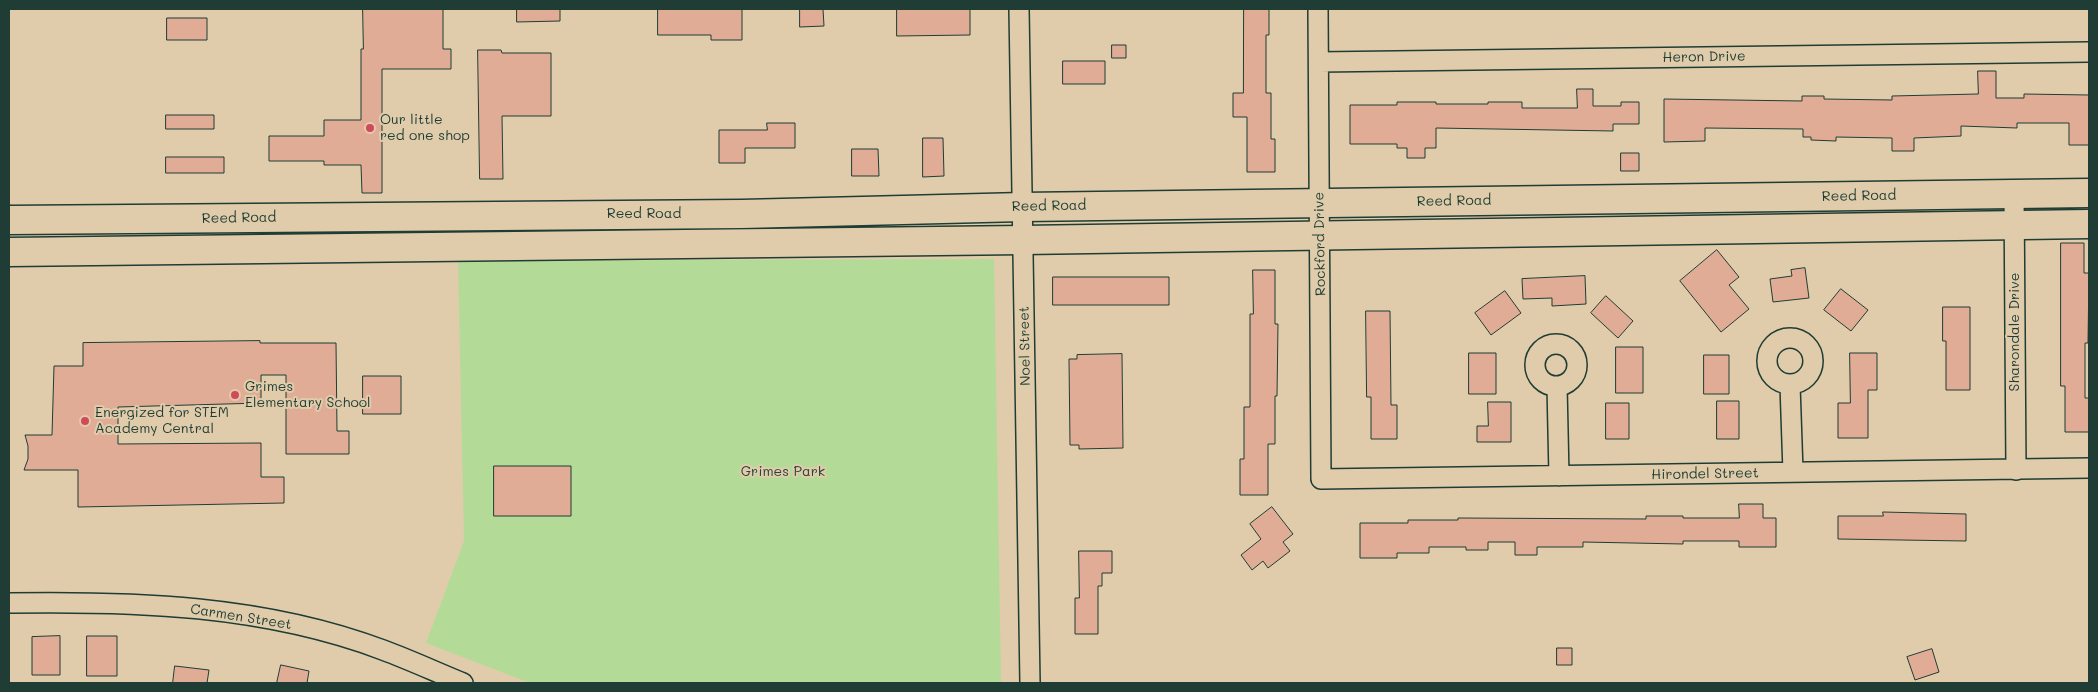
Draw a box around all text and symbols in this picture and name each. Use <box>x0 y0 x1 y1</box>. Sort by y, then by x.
street label: Heron Drive <box>1662 48 1746 66</box>
place label: Our little red one shop <box>380 112 470 144</box>
marker: Our little red one shop <box>364 122 376 134</box>
street label: Reed Road <box>1822 187 1896 205</box>
street label: Rockford Drive <box>1311 192 1329 296</box>
street label: Reed Road <box>1417 192 1491 210</box>
street label: Reed Road <box>1012 197 1086 215</box>
street label: Reed Road <box>607 206 681 222</box>
street label: Reed Road <box>202 209 276 227</box>
street label: Sharondale Drive <box>2007 273 2023 391</box>
street label: Noel Street <box>1016 306 1034 386</box>
place label: Grimes Elementary School <box>245 379 371 412</box>
marker: Grimes Elementary School <box>229 389 241 401</box>
place label: Energized for STEM Academy Central <box>95 405 229 438</box>
marker: Energized for STEM Academy Central <box>79 415 91 427</box>
park label: Grimes Park <box>741 464 825 480</box>
street label: Hirondel Street <box>1651 465 1759 483</box>
street label: Carmen Street <box>189 601 293 633</box>

